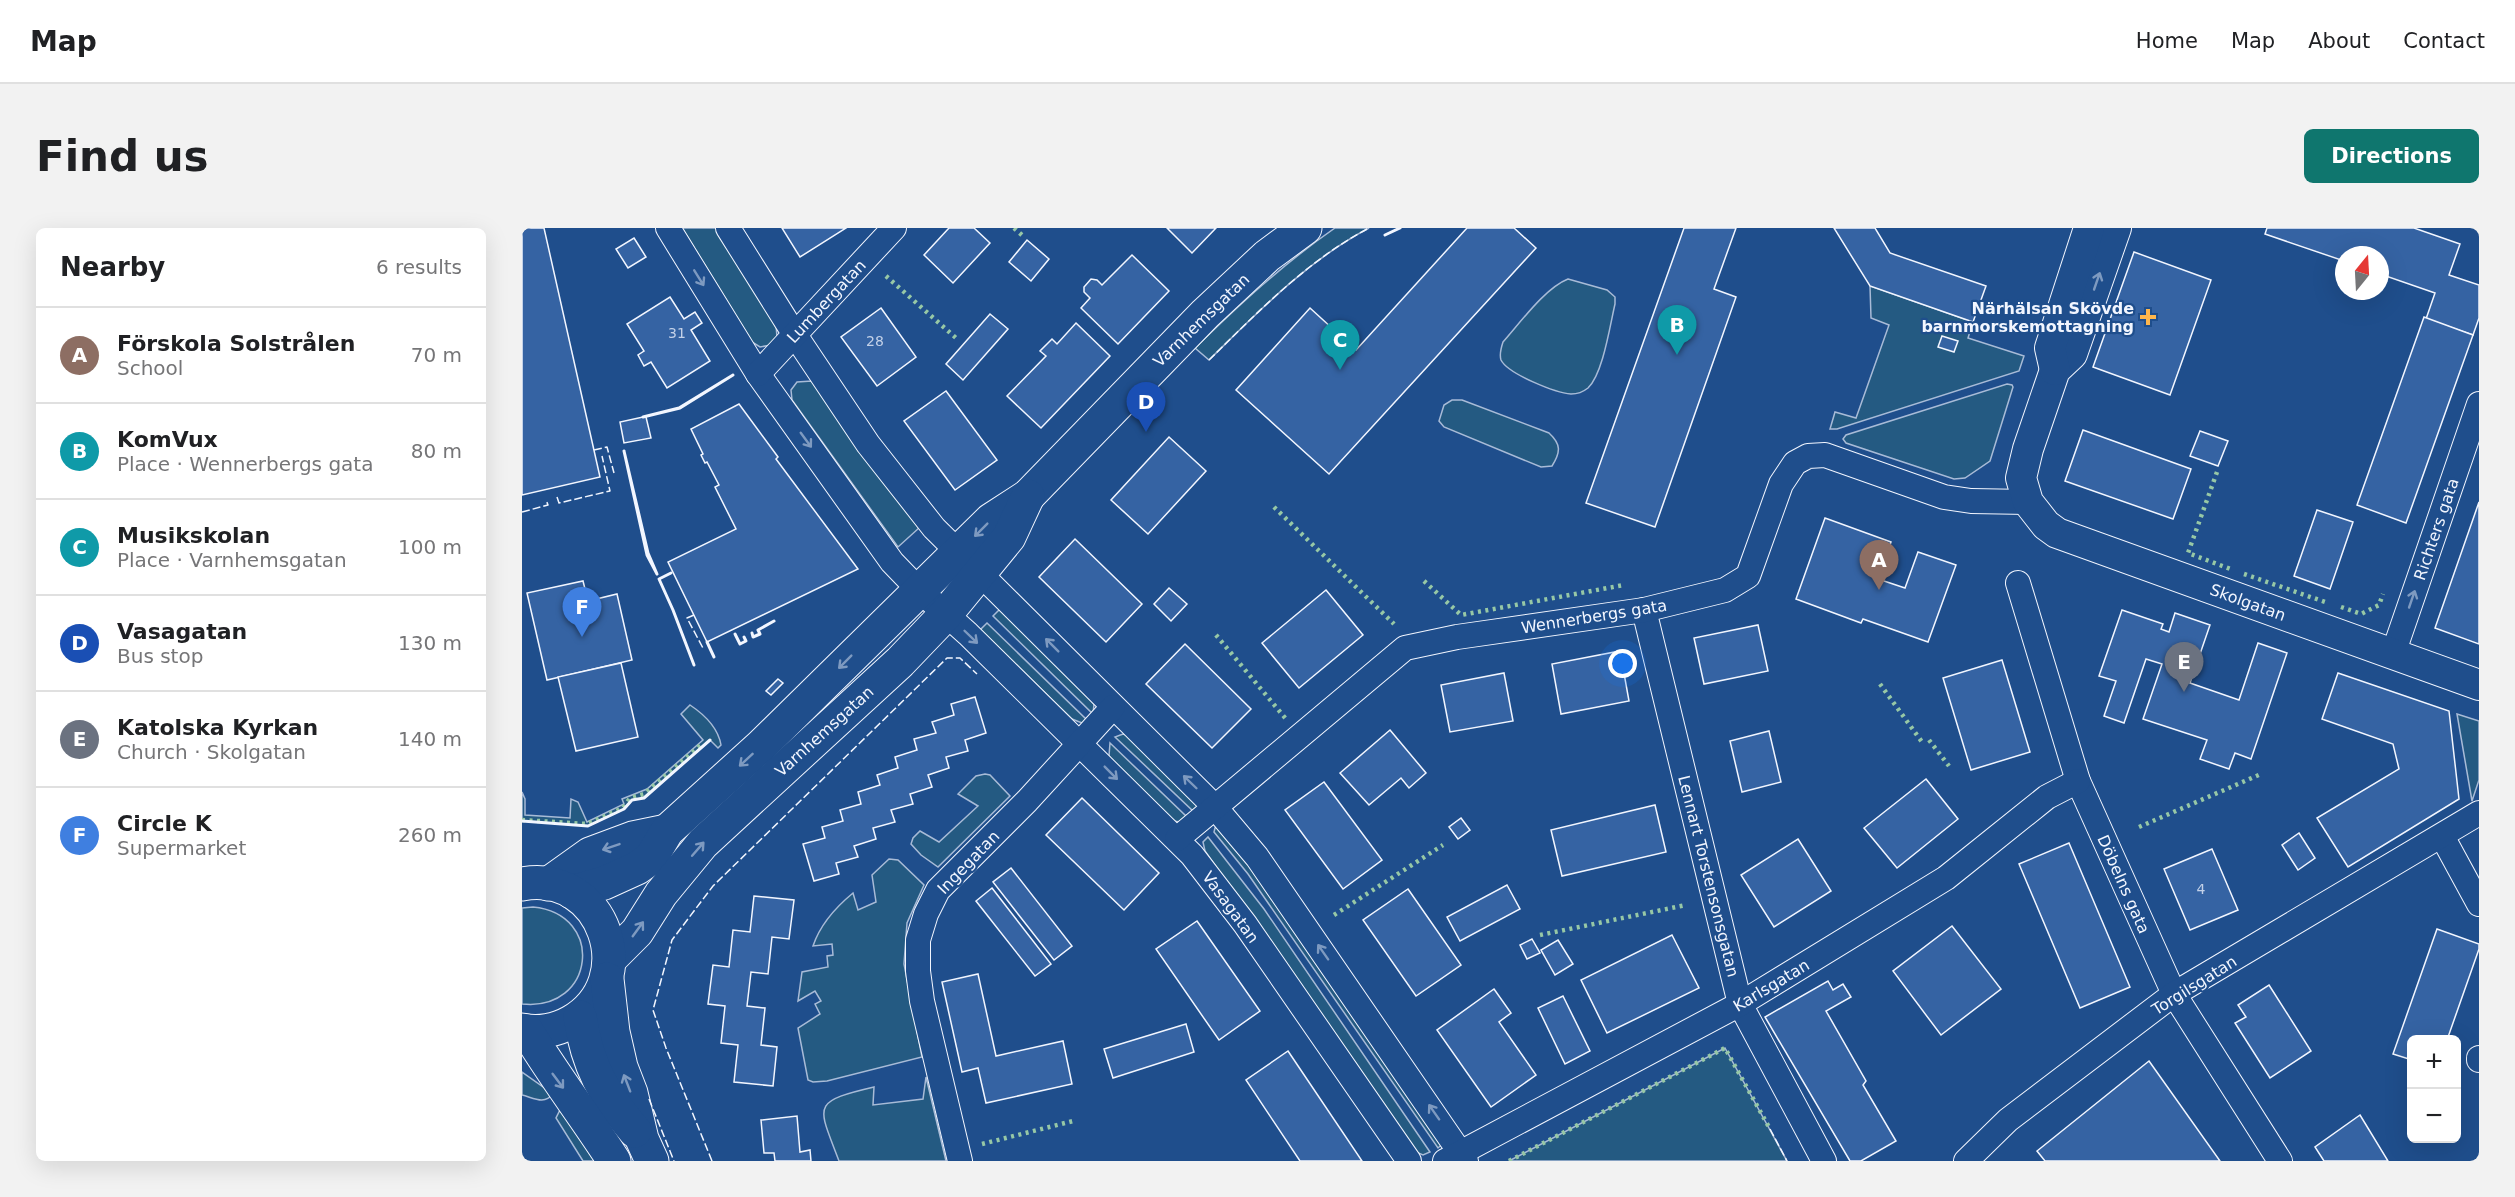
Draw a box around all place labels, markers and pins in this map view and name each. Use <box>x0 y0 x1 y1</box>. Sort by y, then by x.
place label: Närhälsan Skövde barnmorskemottagning <box>1921 299 2134 336</box>
pin: B <box>1658 306 1696 355</box>
marker: Närhälsan Skövde barnmorskemottagning <box>2139 308 2157 326</box>
pin: C <box>1320 320 1360 370</box>
pin: D <box>1126 382 1166 432</box>
pin: A <box>1860 540 1898 590</box>
pin: F <box>562 588 602 637</box>
pin: E <box>2164 642 2204 692</box>

